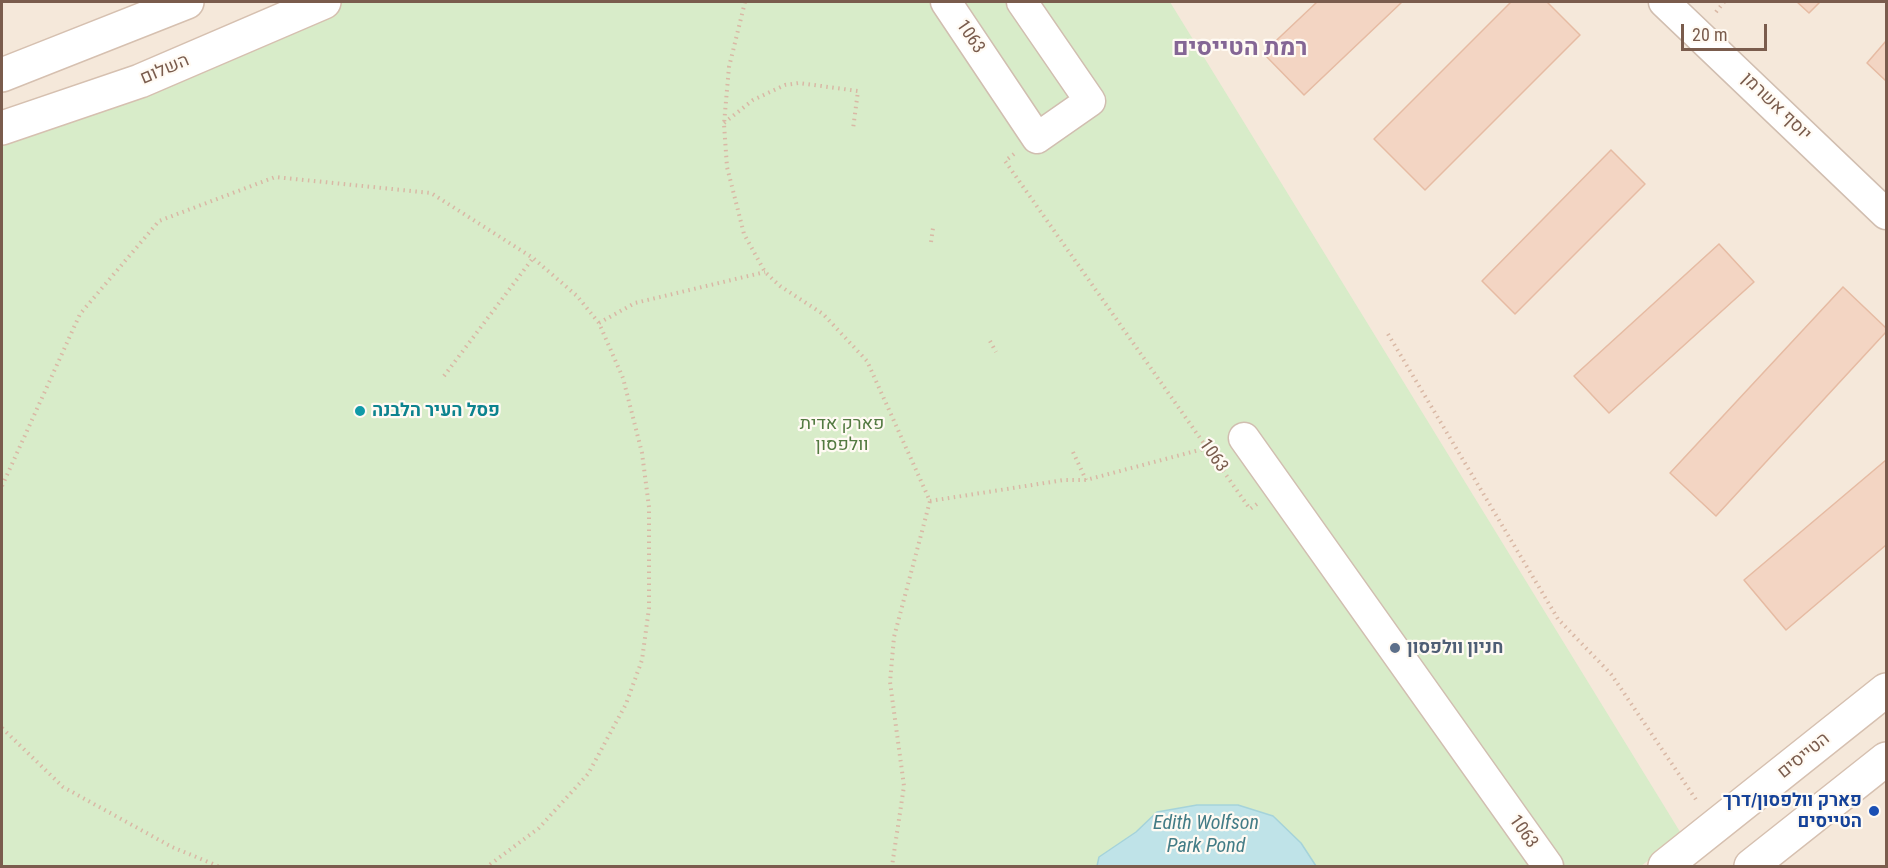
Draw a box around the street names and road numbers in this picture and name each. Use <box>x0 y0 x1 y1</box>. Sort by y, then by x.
street label: 1063 <box>951 16 989 58</box>
street label: השלום <box>137 50 193 90</box>
street label: יוסף אשרמן <box>1737 69 1815 145</box>
street label: 1063 <box>1194 435 1232 477</box>
street label: הטייסים <box>1774 728 1834 784</box>
street label: 1063 <box>1504 811 1542 853</box>

